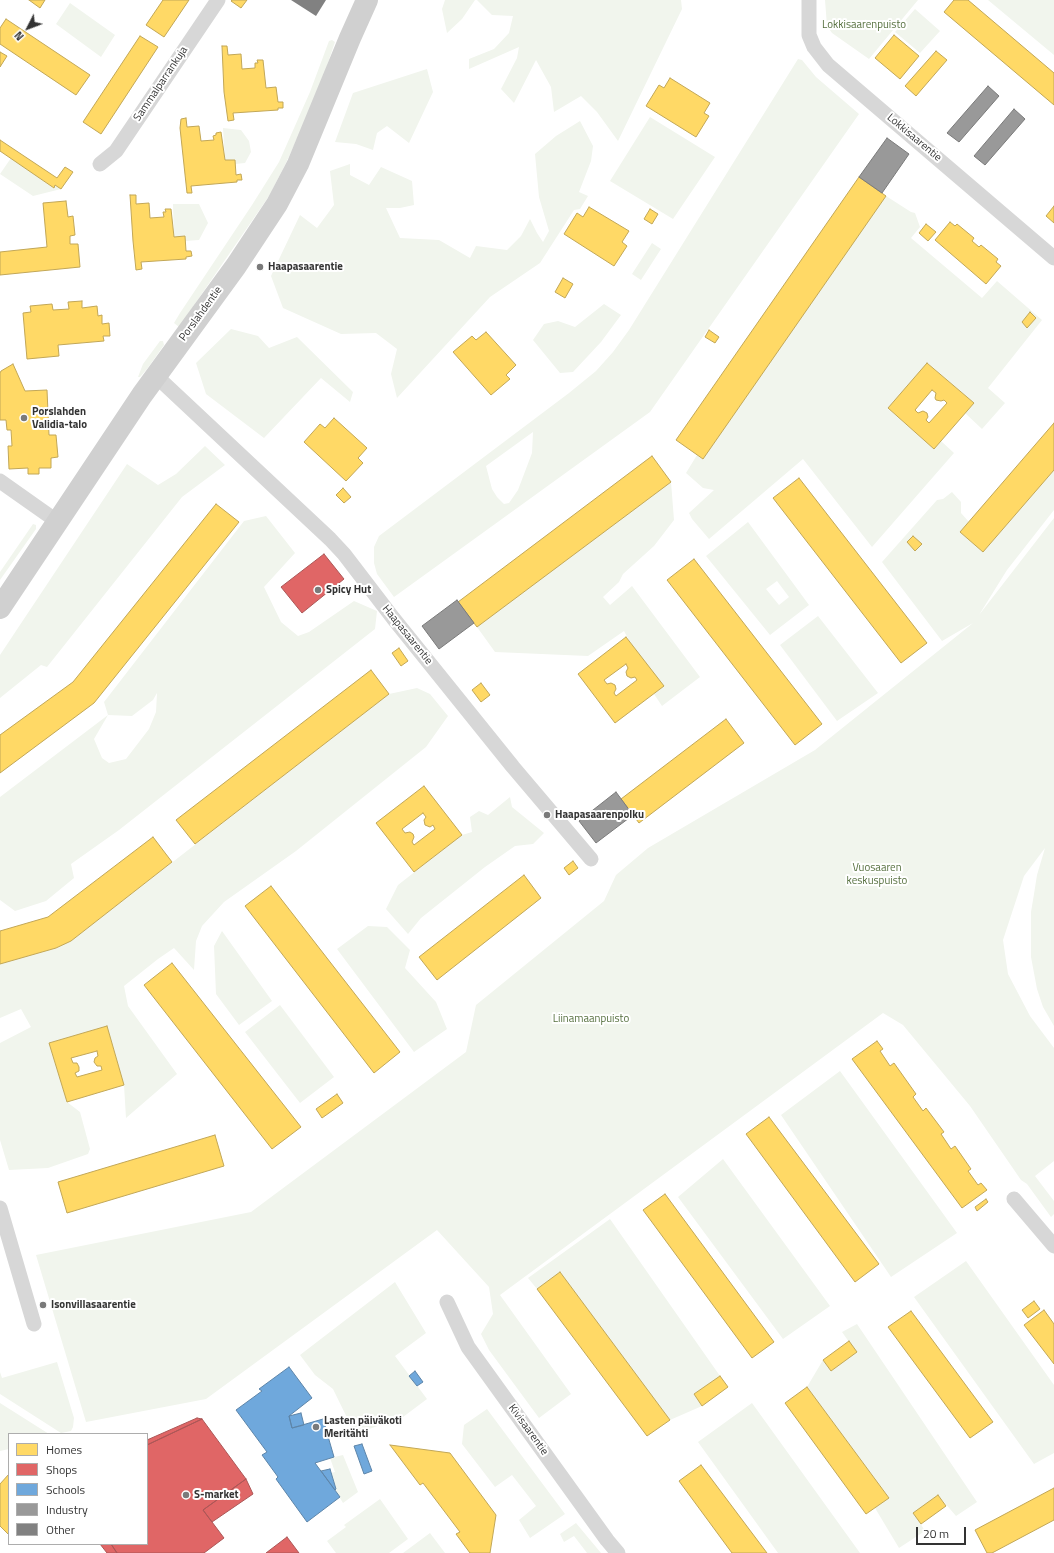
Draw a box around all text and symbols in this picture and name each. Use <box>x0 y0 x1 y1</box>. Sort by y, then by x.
north arrow <box>8 8 48 48</box>
park label: Lokkisaarenpuisto <box>822 18 906 32</box>
text: N <box>11 28 28 44</box>
street label: Sammalparrankuja <box>131 44 191 124</box>
street label: Lokkisaarentie <box>884 111 944 165</box>
place label: Haapasaarentie <box>268 260 343 274</box>
marker: Haapasaarentie <box>255 262 265 272</box>
street label: Porslahdentie <box>177 284 225 344</box>
place label: Porslahden Validia-talo <box>32 405 87 431</box>
marker: Porslahden Validia-talo <box>19 413 29 423</box>
place label: Spicy Hut <box>326 583 371 597</box>
marker: Spicy Hut <box>313 585 323 595</box>
street label: Haapasaarentie <box>379 603 435 667</box>
place label: Haapasaarenpolku <box>555 808 644 822</box>
marker: Haapasaarenpolku <box>542 810 552 820</box>
park label: Vuosaaren keskuspuisto <box>847 861 907 887</box>
park label: Liinamaanpuisto <box>553 1012 629 1026</box>
place label: Isonvillasaarentie <box>51 1298 136 1312</box>
marker: Isonvillasaarentie <box>38 1300 48 1310</box>
street label: Kivisaarentie <box>505 1402 551 1458</box>
place label: Lasten päiväkoti Meritähti <box>324 1414 402 1440</box>
marker: Lasten päiväkoti Meritähti <box>311 1422 321 1432</box>
legend <box>8 1433 148 1545</box>
text: Homes <box>46 1440 82 1459</box>
text: Shops <box>46 1460 77 1479</box>
text: Schools <box>46 1480 85 1499</box>
place label: S-market <box>194 1488 239 1502</box>
marker: S-market <box>181 1490 191 1500</box>
text: Industry <box>46 1500 88 1519</box>
scale bar <box>918 1519 968 1545</box>
text: Other <box>46 1520 75 1539</box>
text: 20 m <box>923 1524 949 1543</box>

